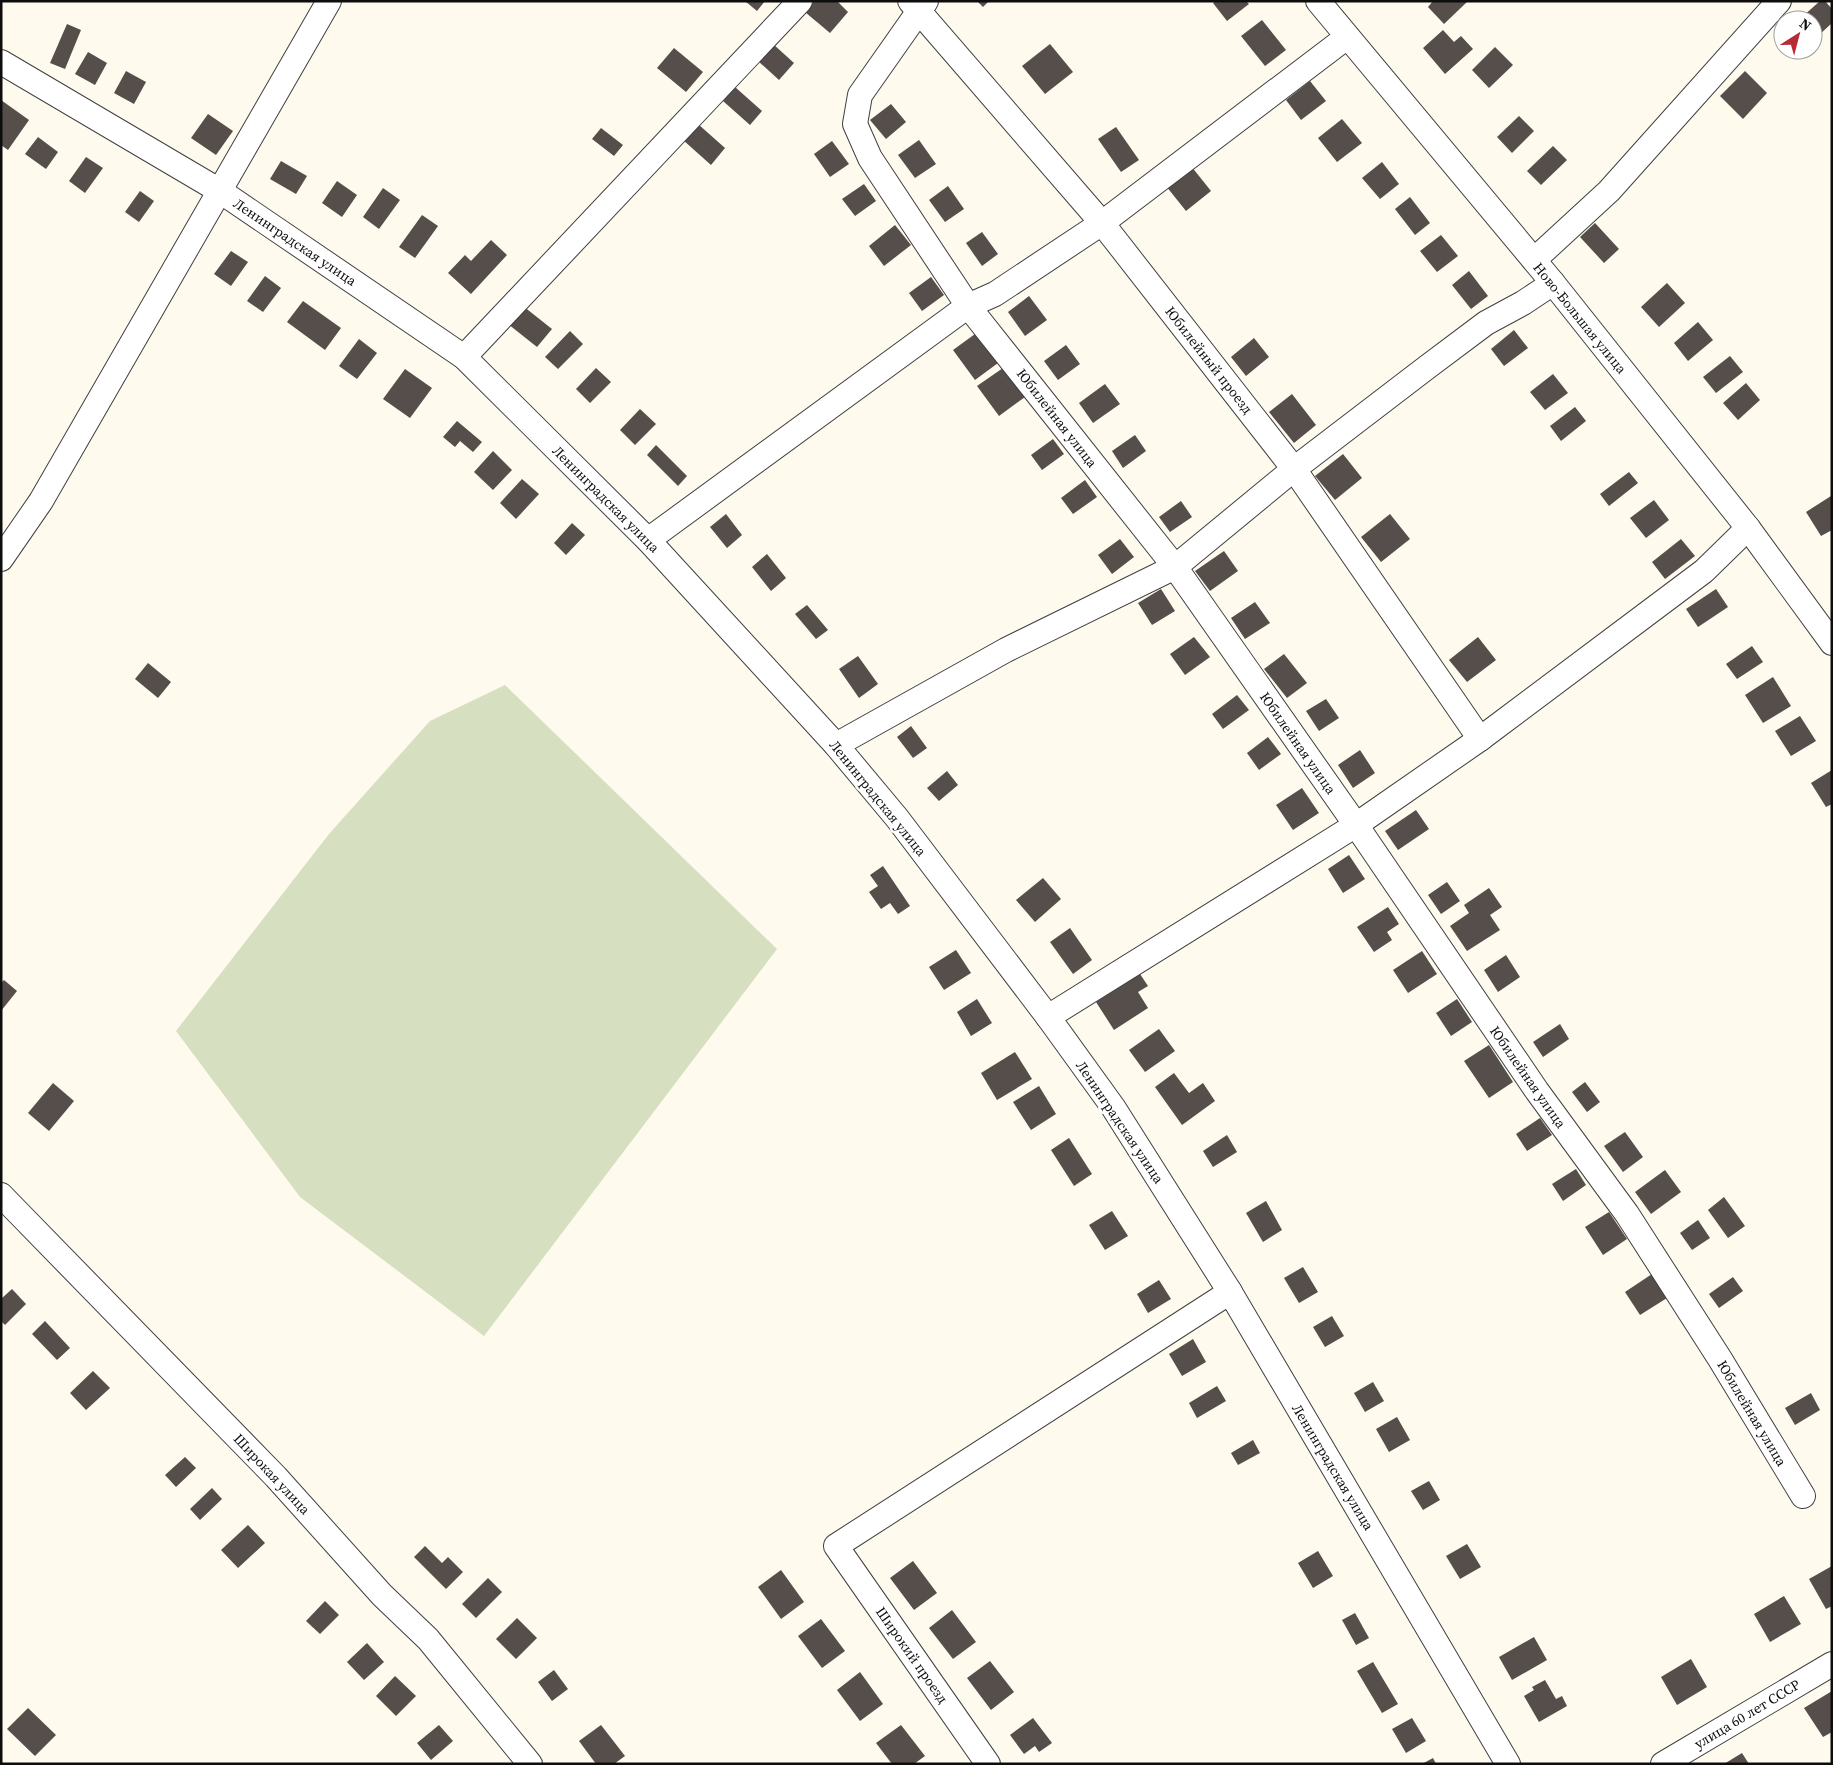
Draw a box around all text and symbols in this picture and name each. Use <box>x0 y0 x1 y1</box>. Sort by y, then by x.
north arrow <box>1773 10 1823 60</box>
text: N <box>1796 13 1816 36</box>
street label: Ленинградская улица <box>230 193 361 291</box>
street label: Ново-Большая улица <box>1529 258 1632 379</box>
street label: Юбилейный проезд <box>1161 302 1257 418</box>
street label: Юбилейная улица <box>1012 364 1103 472</box>
street label: Ленинградская улица <box>548 441 665 558</box>
street label: Юбилейная улица <box>1255 688 1341 799</box>
street label: Ленинградская улица <box>825 736 932 861</box>
street label: Юбилейная улица <box>1485 1022 1571 1133</box>
street label: Ленинградская улица <box>1071 1057 1169 1188</box>
street label: Юбилейная улица <box>1712 1356 1792 1471</box>
street label: Ленинградская улица <box>1287 1400 1379 1535</box>
street label: Широкая улица <box>229 1429 315 1520</box>
street label: Широкий проезд <box>871 1603 953 1707</box>
street label: улица 60 лет СССР <box>1690 1674 1804 1754</box>

